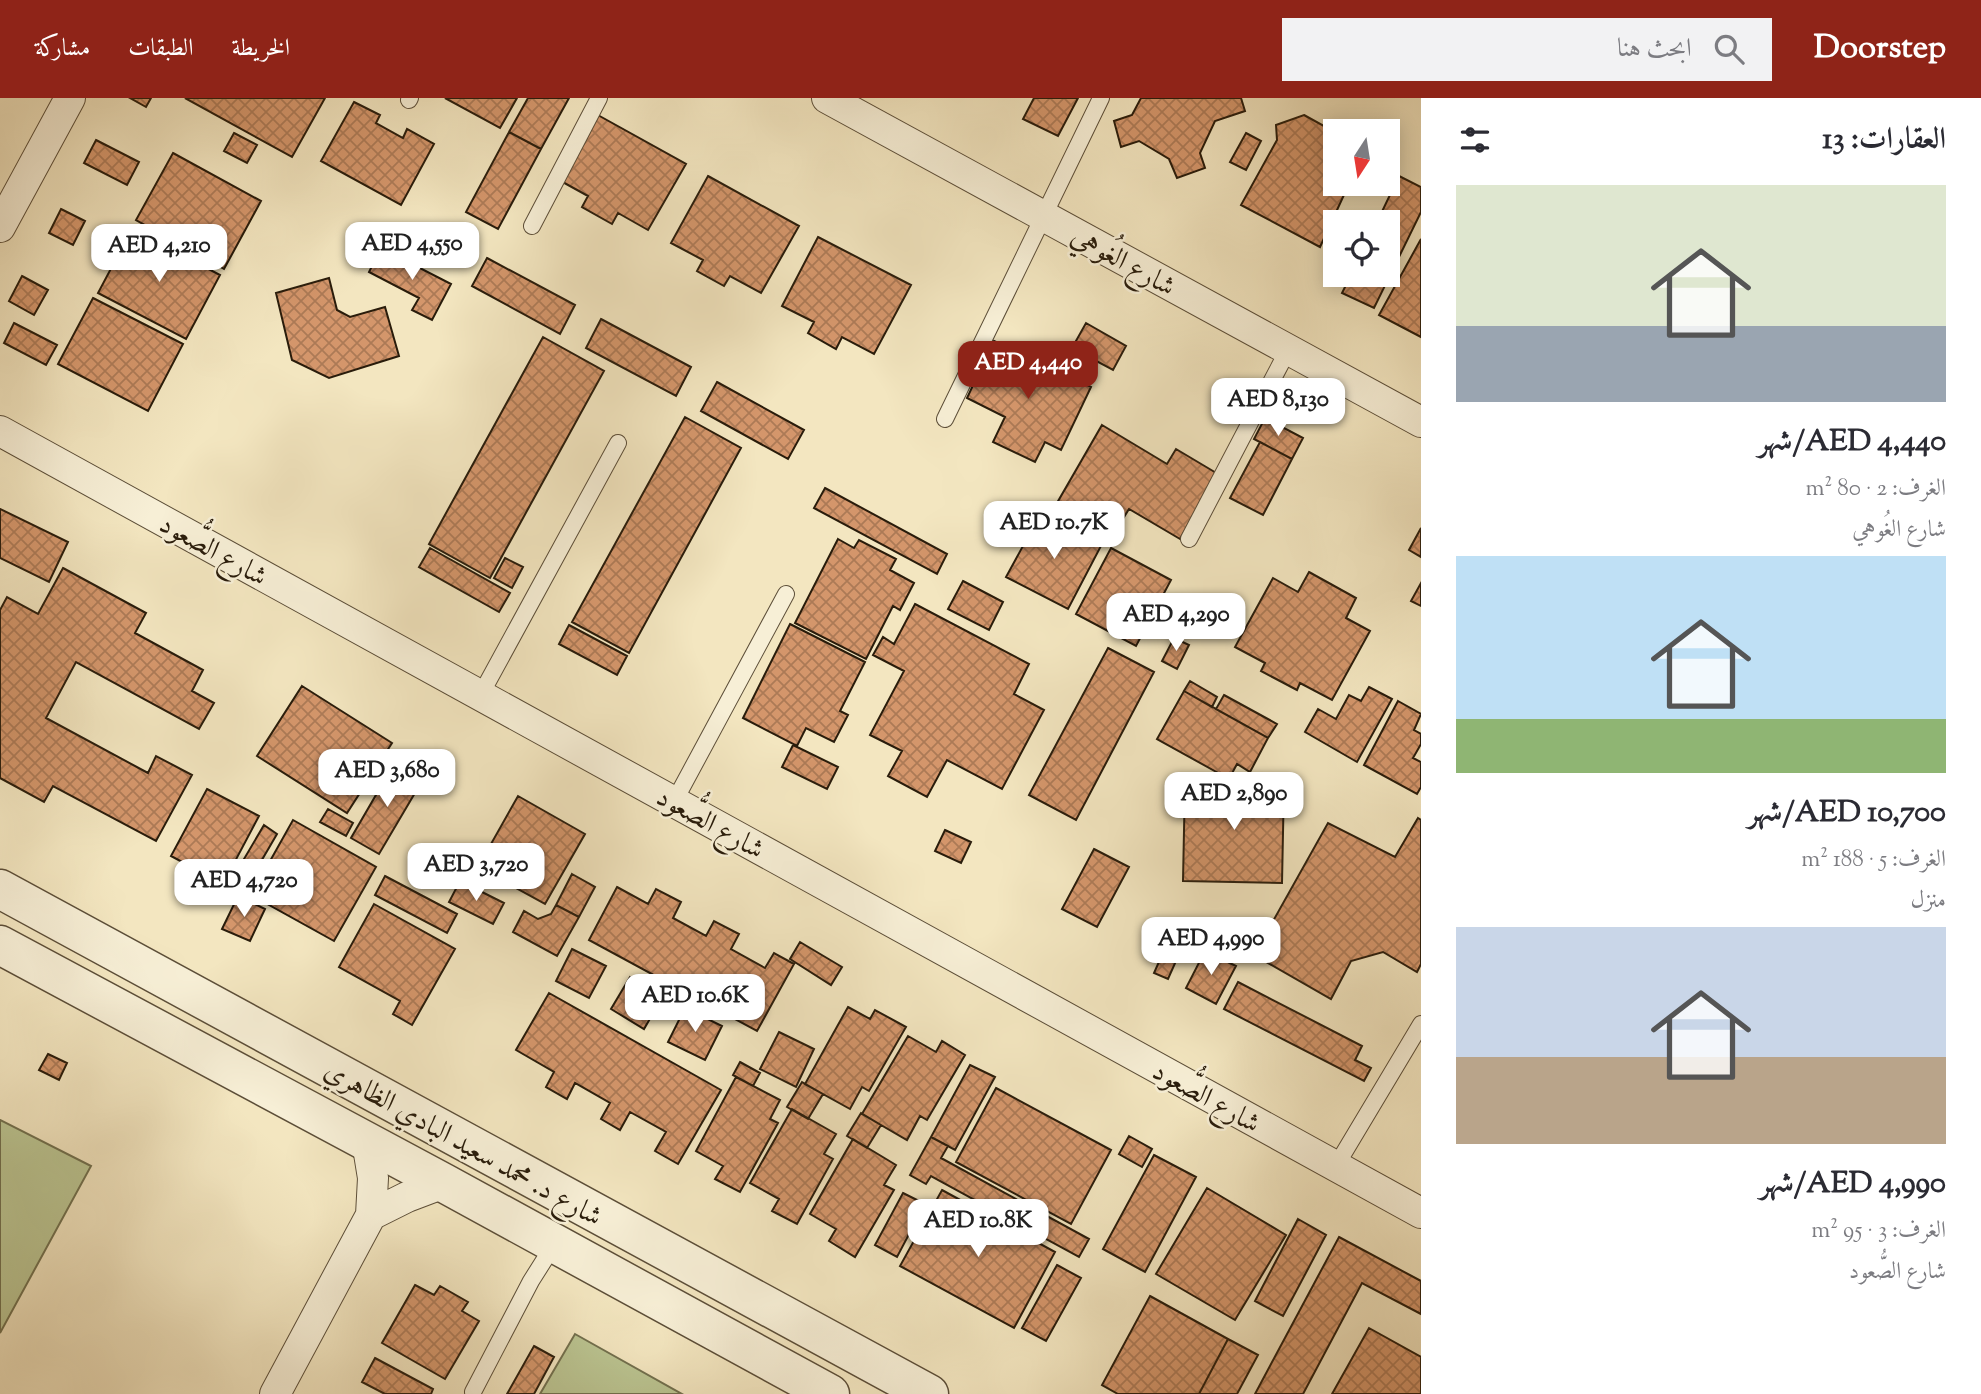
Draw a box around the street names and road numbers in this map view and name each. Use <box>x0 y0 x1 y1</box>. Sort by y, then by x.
street label: شارع الغُوهي <box>1062 212 1185 309</box>
street label: شارع الصُّعود <box>151 497 279 599</box>
street label: شارع الصُّعود <box>648 770 776 872</box>
street label: شارع الصُّعود <box>1144 1044 1272 1146</box>
street label: شارع د. محمد سعيد البادي الظاهري <box>316 1051 609 1239</box>

